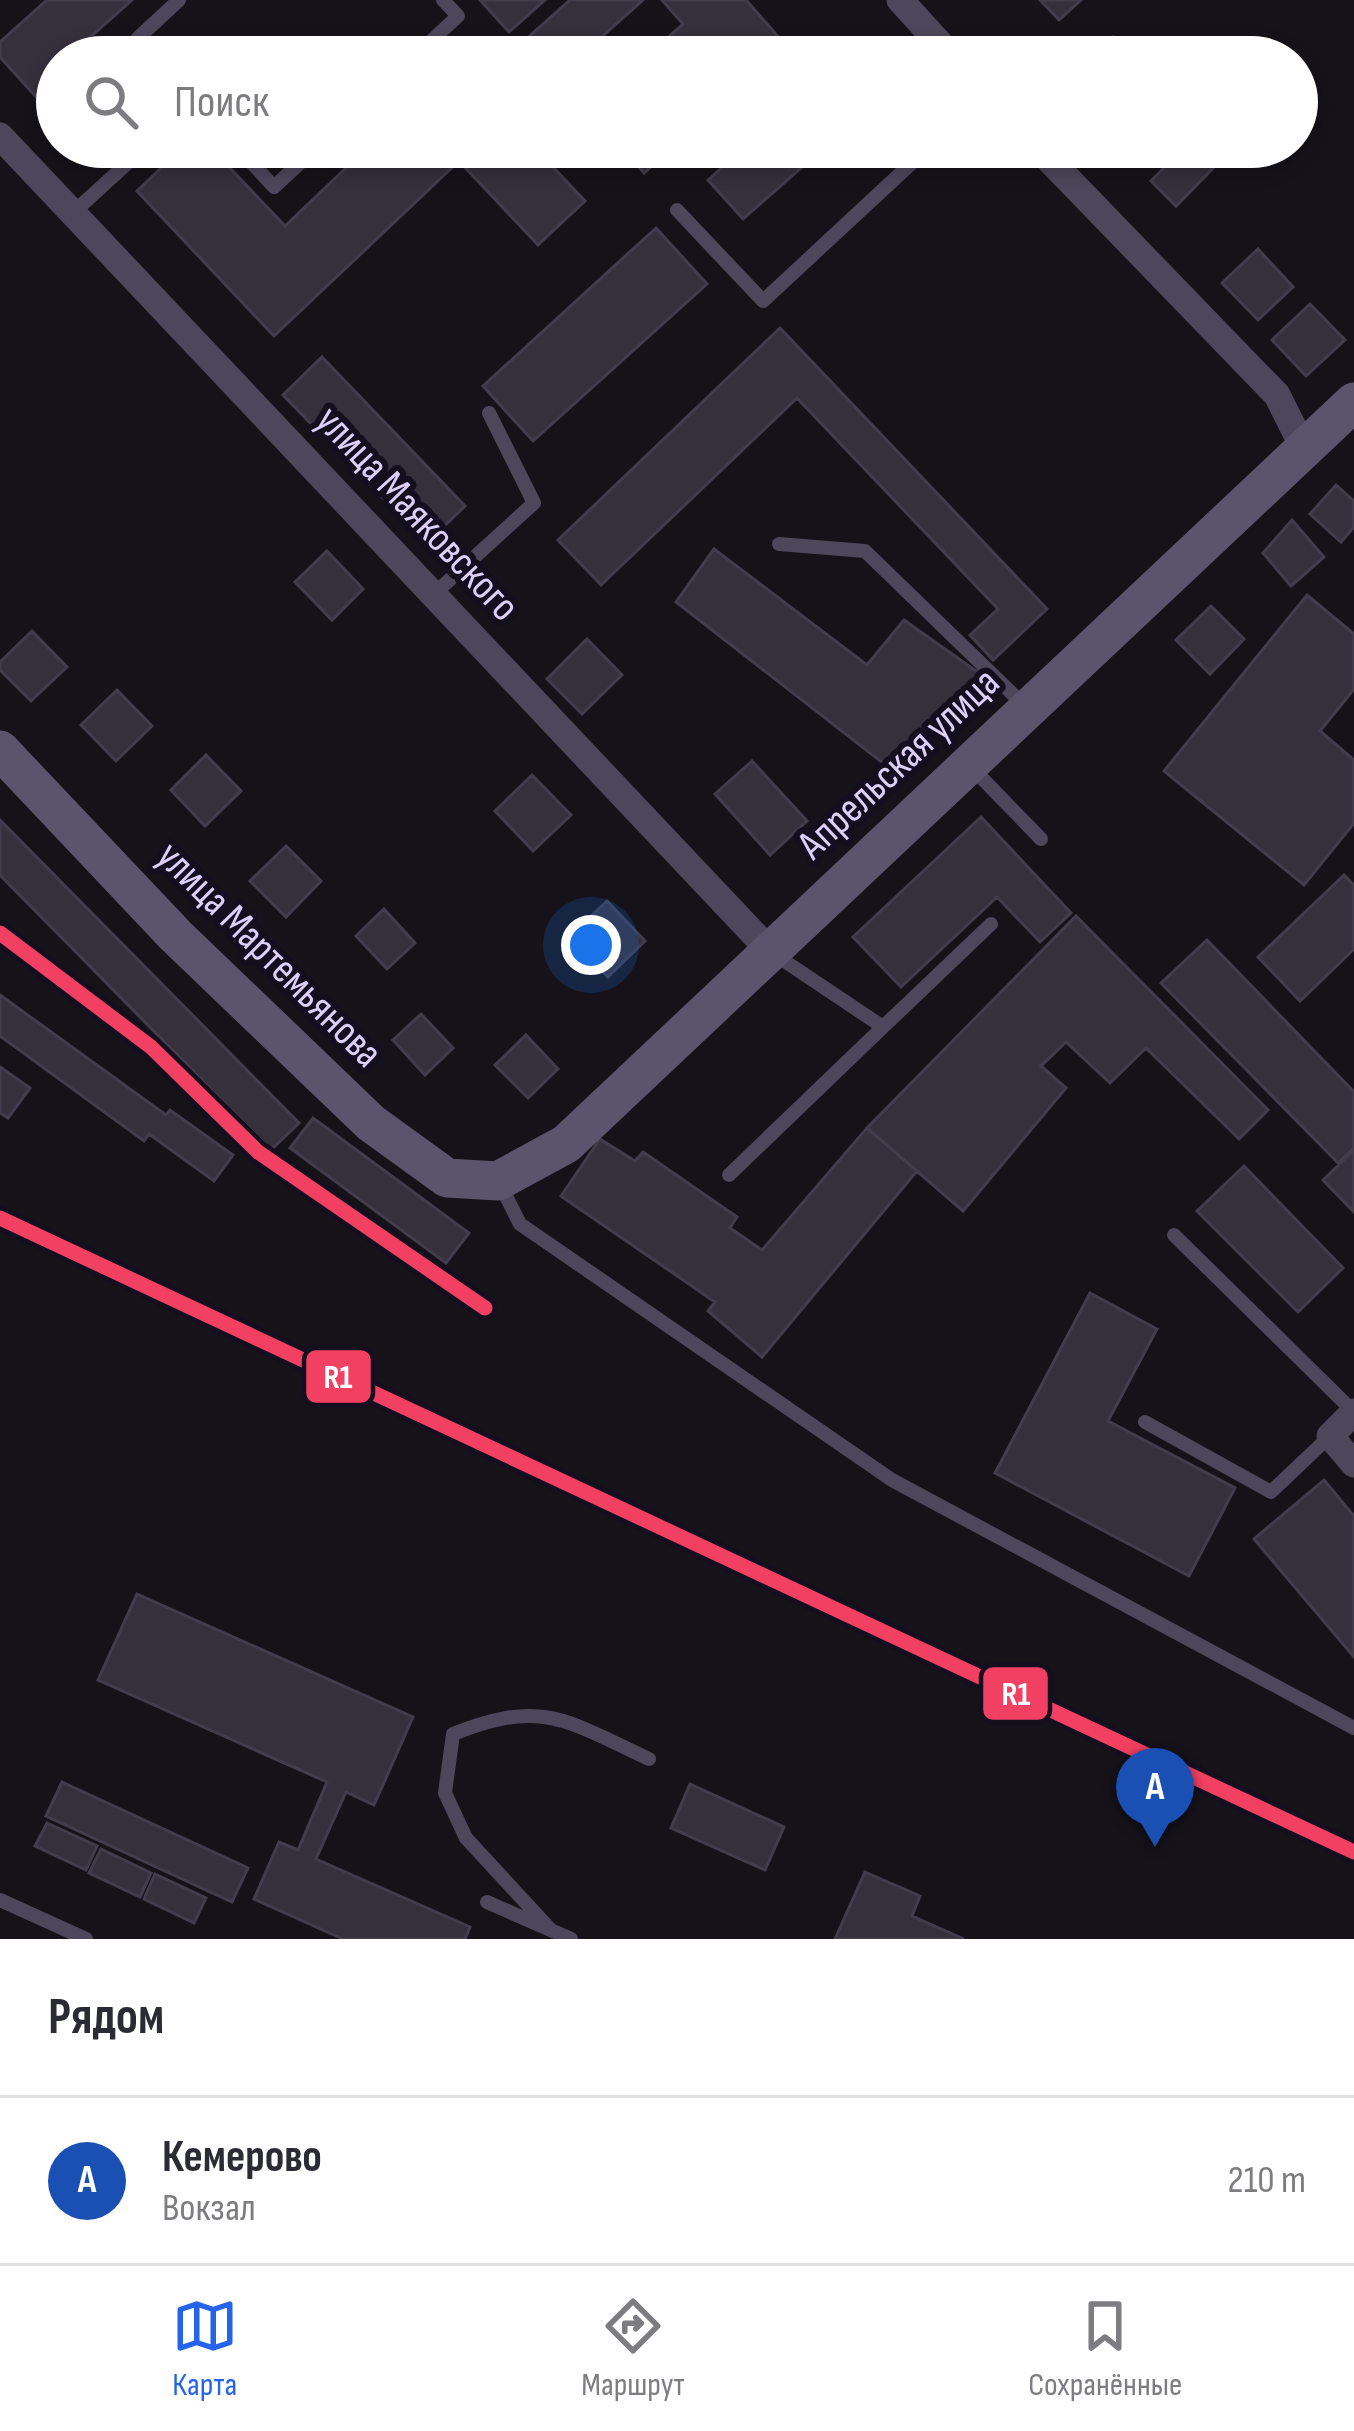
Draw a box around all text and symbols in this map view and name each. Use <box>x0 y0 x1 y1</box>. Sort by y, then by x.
search box <box>36 36 1318 168</box>
icon: search <box>78 69 144 135</box>
text: Поиск <box>174 75 269 130</box>
street label: улица Маяковского <box>304 396 530 632</box>
street label: Апрельская улица <box>787 658 1011 871</box>
street label: улица Мартемьянова <box>145 831 393 1079</box>
your location <box>561 915 621 975</box>
line badge: R1 <box>304 1348 373 1405</box>
text: R1 <box>323 1358 353 1398</box>
line badge: R1 <box>981 1665 1050 1722</box>
text: R1 <box>1001 1675 1031 1715</box>
pin: A <box>1116 1748 1194 1847</box>
text: Рядом <box>48 1987 164 2048</box>
text: Кемерово <box>162 2130 322 2185</box>
text: A <box>78 2157 96 2204</box>
text: 210 m <box>1228 2157 1306 2204</box>
text: Вокзал <box>162 2185 256 2232</box>
tab: Карта <box>172 2293 238 2405</box>
tab: Маршрут <box>581 2293 685 2405</box>
tab: Сохранённые <box>1028 2293 1182 2405</box>

